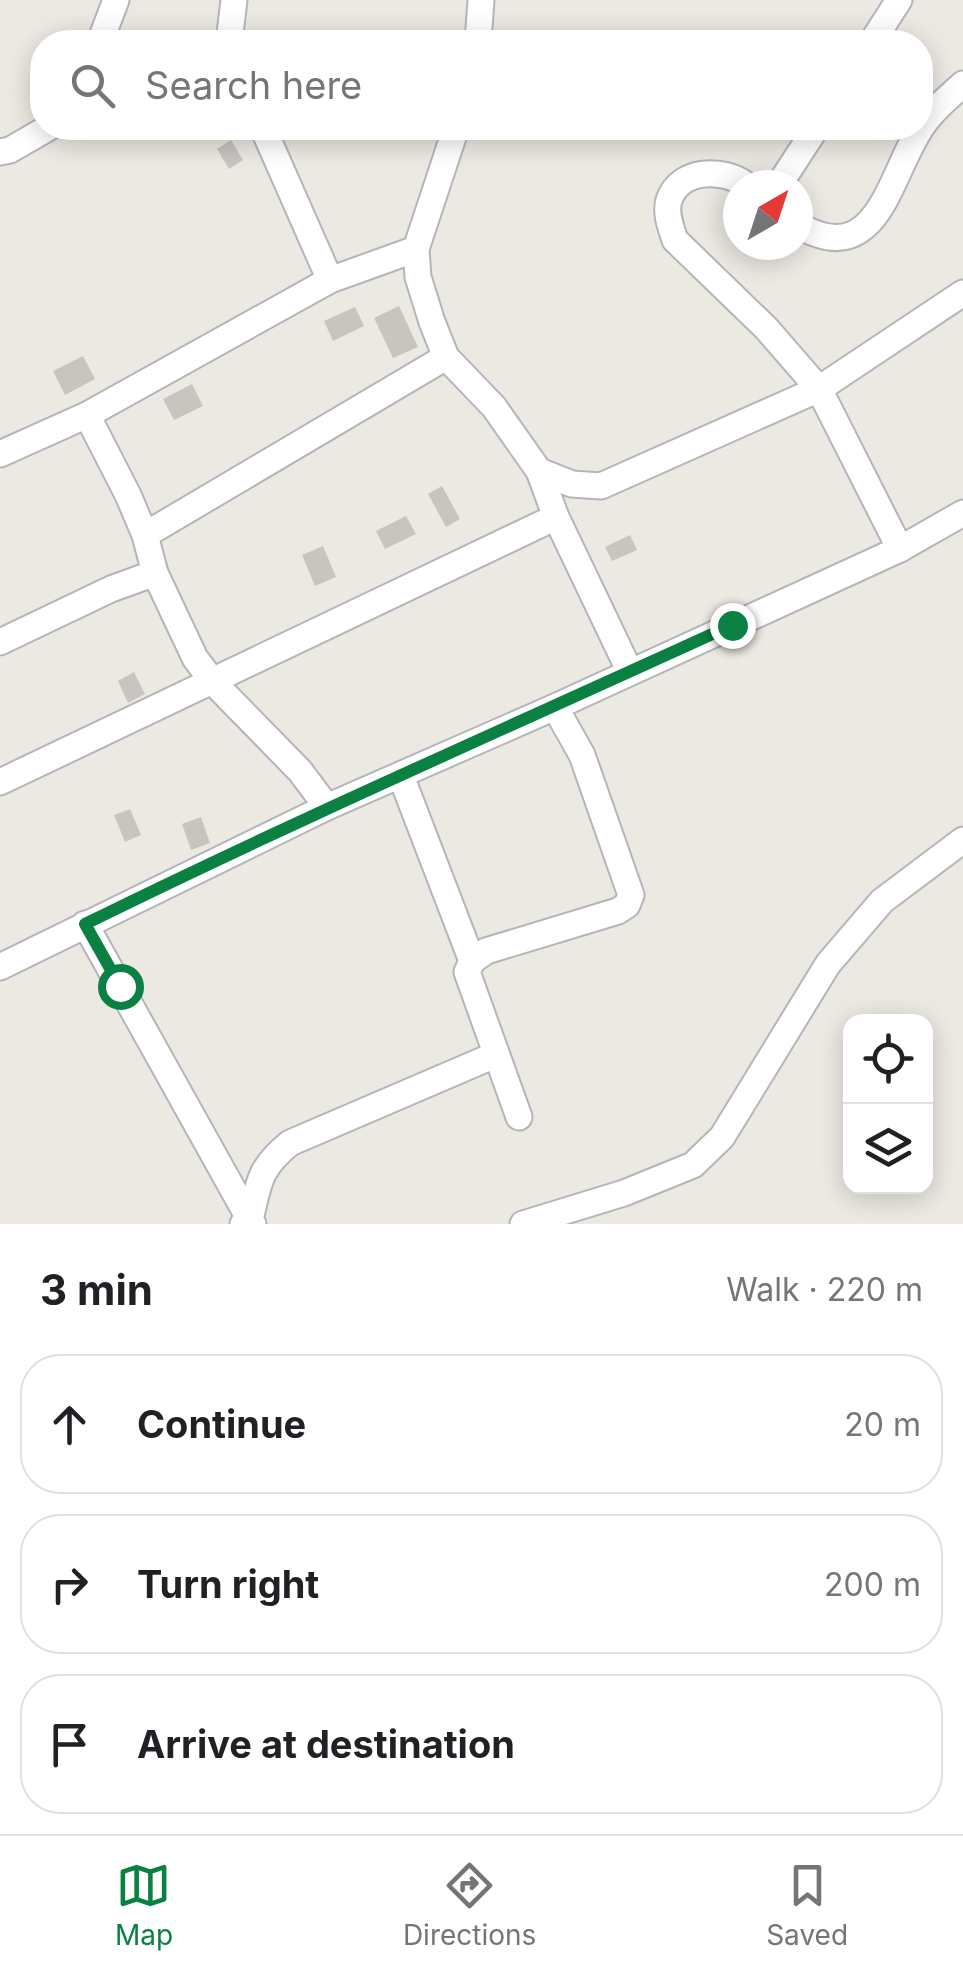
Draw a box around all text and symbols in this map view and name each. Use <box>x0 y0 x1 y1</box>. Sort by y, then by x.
search box <box>30 30 933 140</box>
icon: search <box>65 58 120 113</box>
text: Search here <box>145 62 362 108</box>
north arrow <box>723 170 813 260</box>
route end <box>710 603 756 649</box>
route start <box>98 964 144 1010</box>
map controls <box>843 1014 933 1194</box>
button: locate <box>843 1014 933 1104</box>
button: layers <box>843 1104 933 1194</box>
text: 3 min <box>40 1264 153 1315</box>
text: Walk · 220 m <box>726 1270 923 1309</box>
icon: ahead <box>42 1397 97 1452</box>
text: Continue <box>137 1401 306 1447</box>
text: 20 m <box>844 1405 921 1444</box>
icon: right <box>42 1557 97 1612</box>
text: Turn right <box>137 1561 319 1607</box>
text: 200 m <box>824 1565 921 1604</box>
icon: arrive <box>42 1717 97 1772</box>
text: Arrive at destination <box>137 1721 515 1767</box>
tab: Map <box>115 1858 173 1952</box>
tab: Directions <box>403 1858 536 1952</box>
tab: Saved <box>766 1858 848 1952</box>

